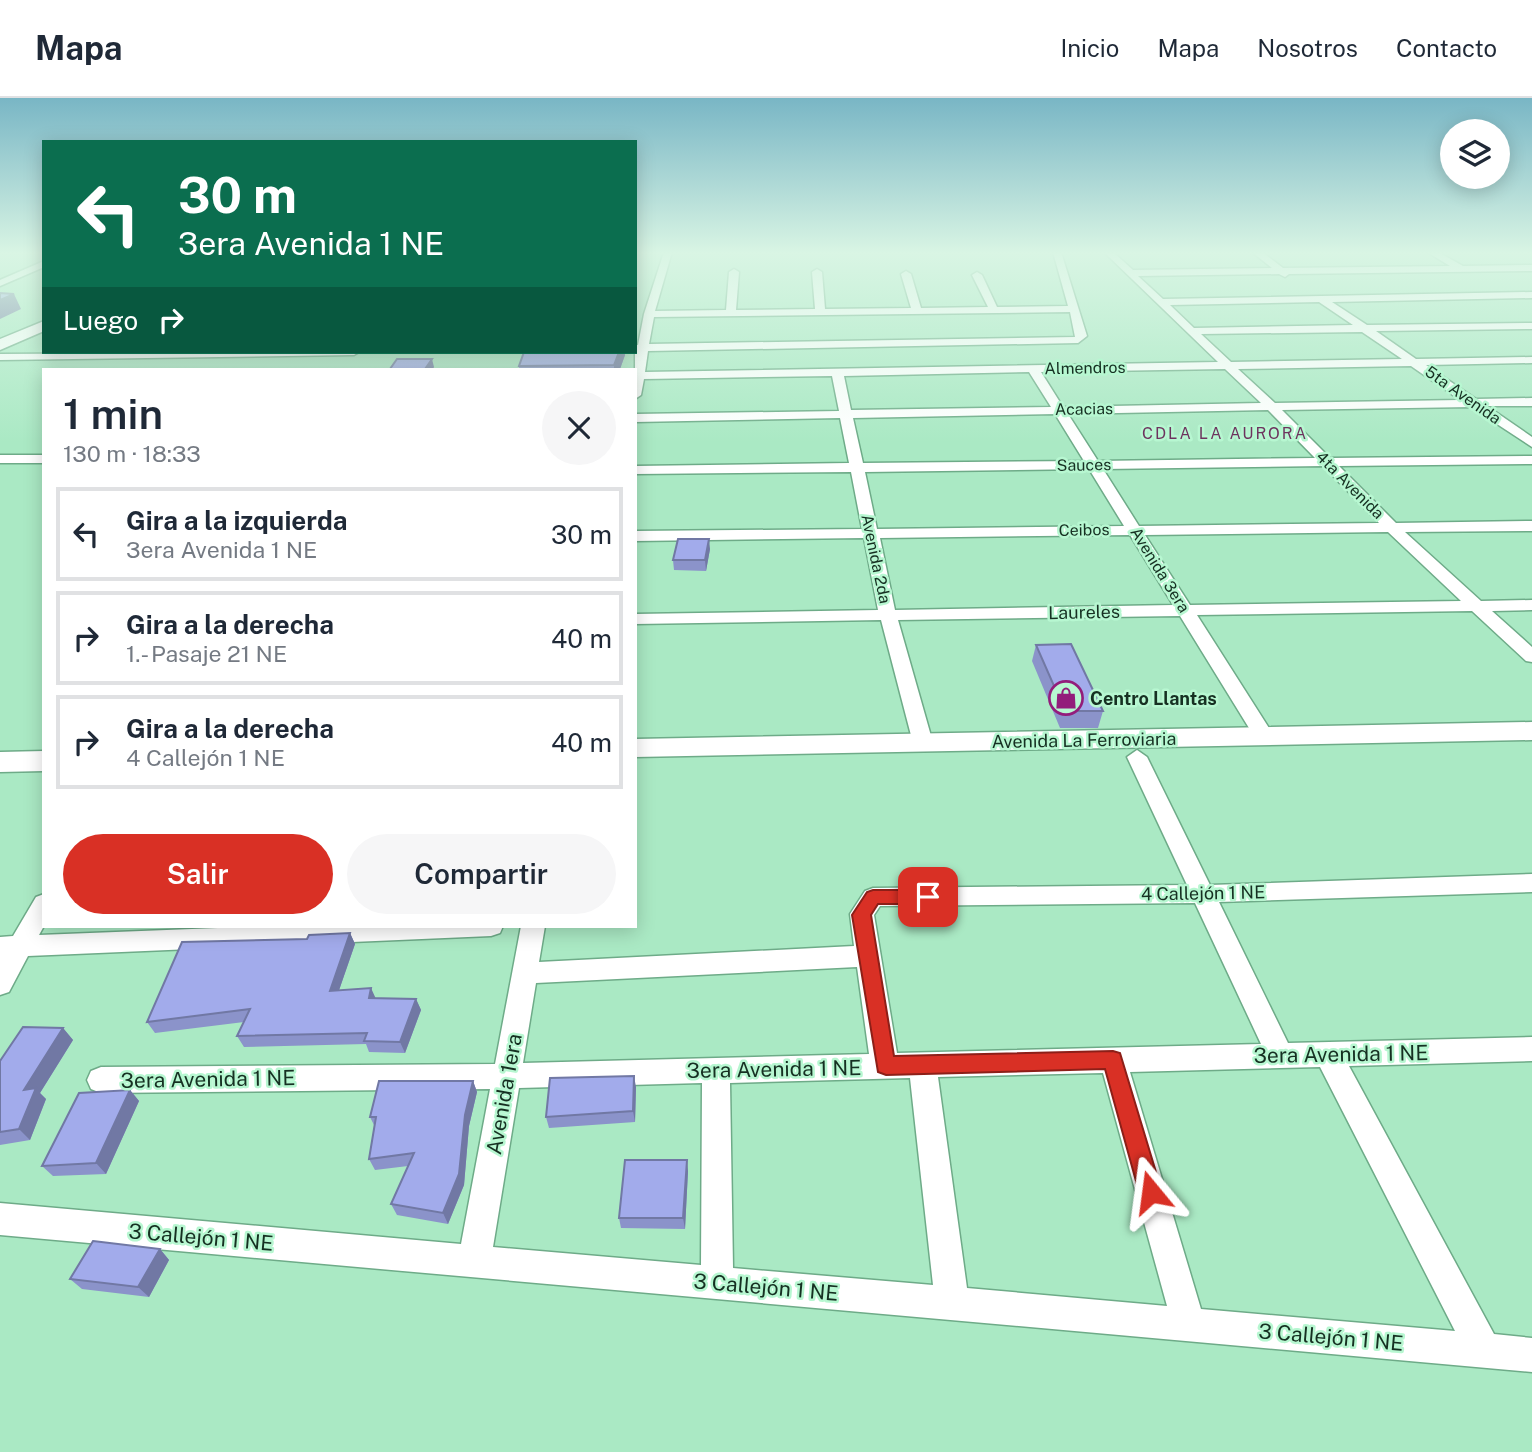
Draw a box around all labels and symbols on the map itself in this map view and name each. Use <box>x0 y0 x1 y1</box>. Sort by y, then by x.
street label: Almendros <box>1044 358 1126 378</box>
street label: 5ta Avenida <box>1421 362 1505 428</box>
street label: Acacias <box>1055 399 1113 419</box>
district label: CDLA LA AURORA <box>1142 424 1308 443</box>
street label: 4ta Avenida <box>1312 447 1388 523</box>
street label: Sauces <box>1057 455 1111 475</box>
street label: Avenida 2da <box>857 513 895 605</box>
street label: Ceibos <box>1058 520 1110 540</box>
street label: Avenida 3era <box>1126 524 1194 616</box>
street label: Laureles <box>1048 601 1120 623</box>
shop icon: Centro Llantas <box>1047 679 1085 717</box>
place label: Centro Llantas <box>1090 688 1217 709</box>
street label: Avenida La Ferroviaria <box>992 728 1176 752</box>
pin <box>898 867 958 927</box>
street label: 4 Callejón 1 NE <box>1141 881 1265 905</box>
street label: Avenida 1era <box>481 1032 527 1156</box>
street label: 3era Avenida 1 NE <box>1253 1040 1429 1068</box>
street label: 3era Avenida 1 NE <box>686 1055 862 1083</box>
street label: 3era Avenida 1 NE <box>120 1065 296 1093</box>
position arrow <box>1114 1155 1188 1229</box>
street label: 3 Callejón 1 NE <box>128 1218 274 1256</box>
street label: 3 Callejón 1 NE <box>693 1268 839 1306</box>
street label: 3 Callejón 1 NE <box>1258 1318 1404 1356</box>

